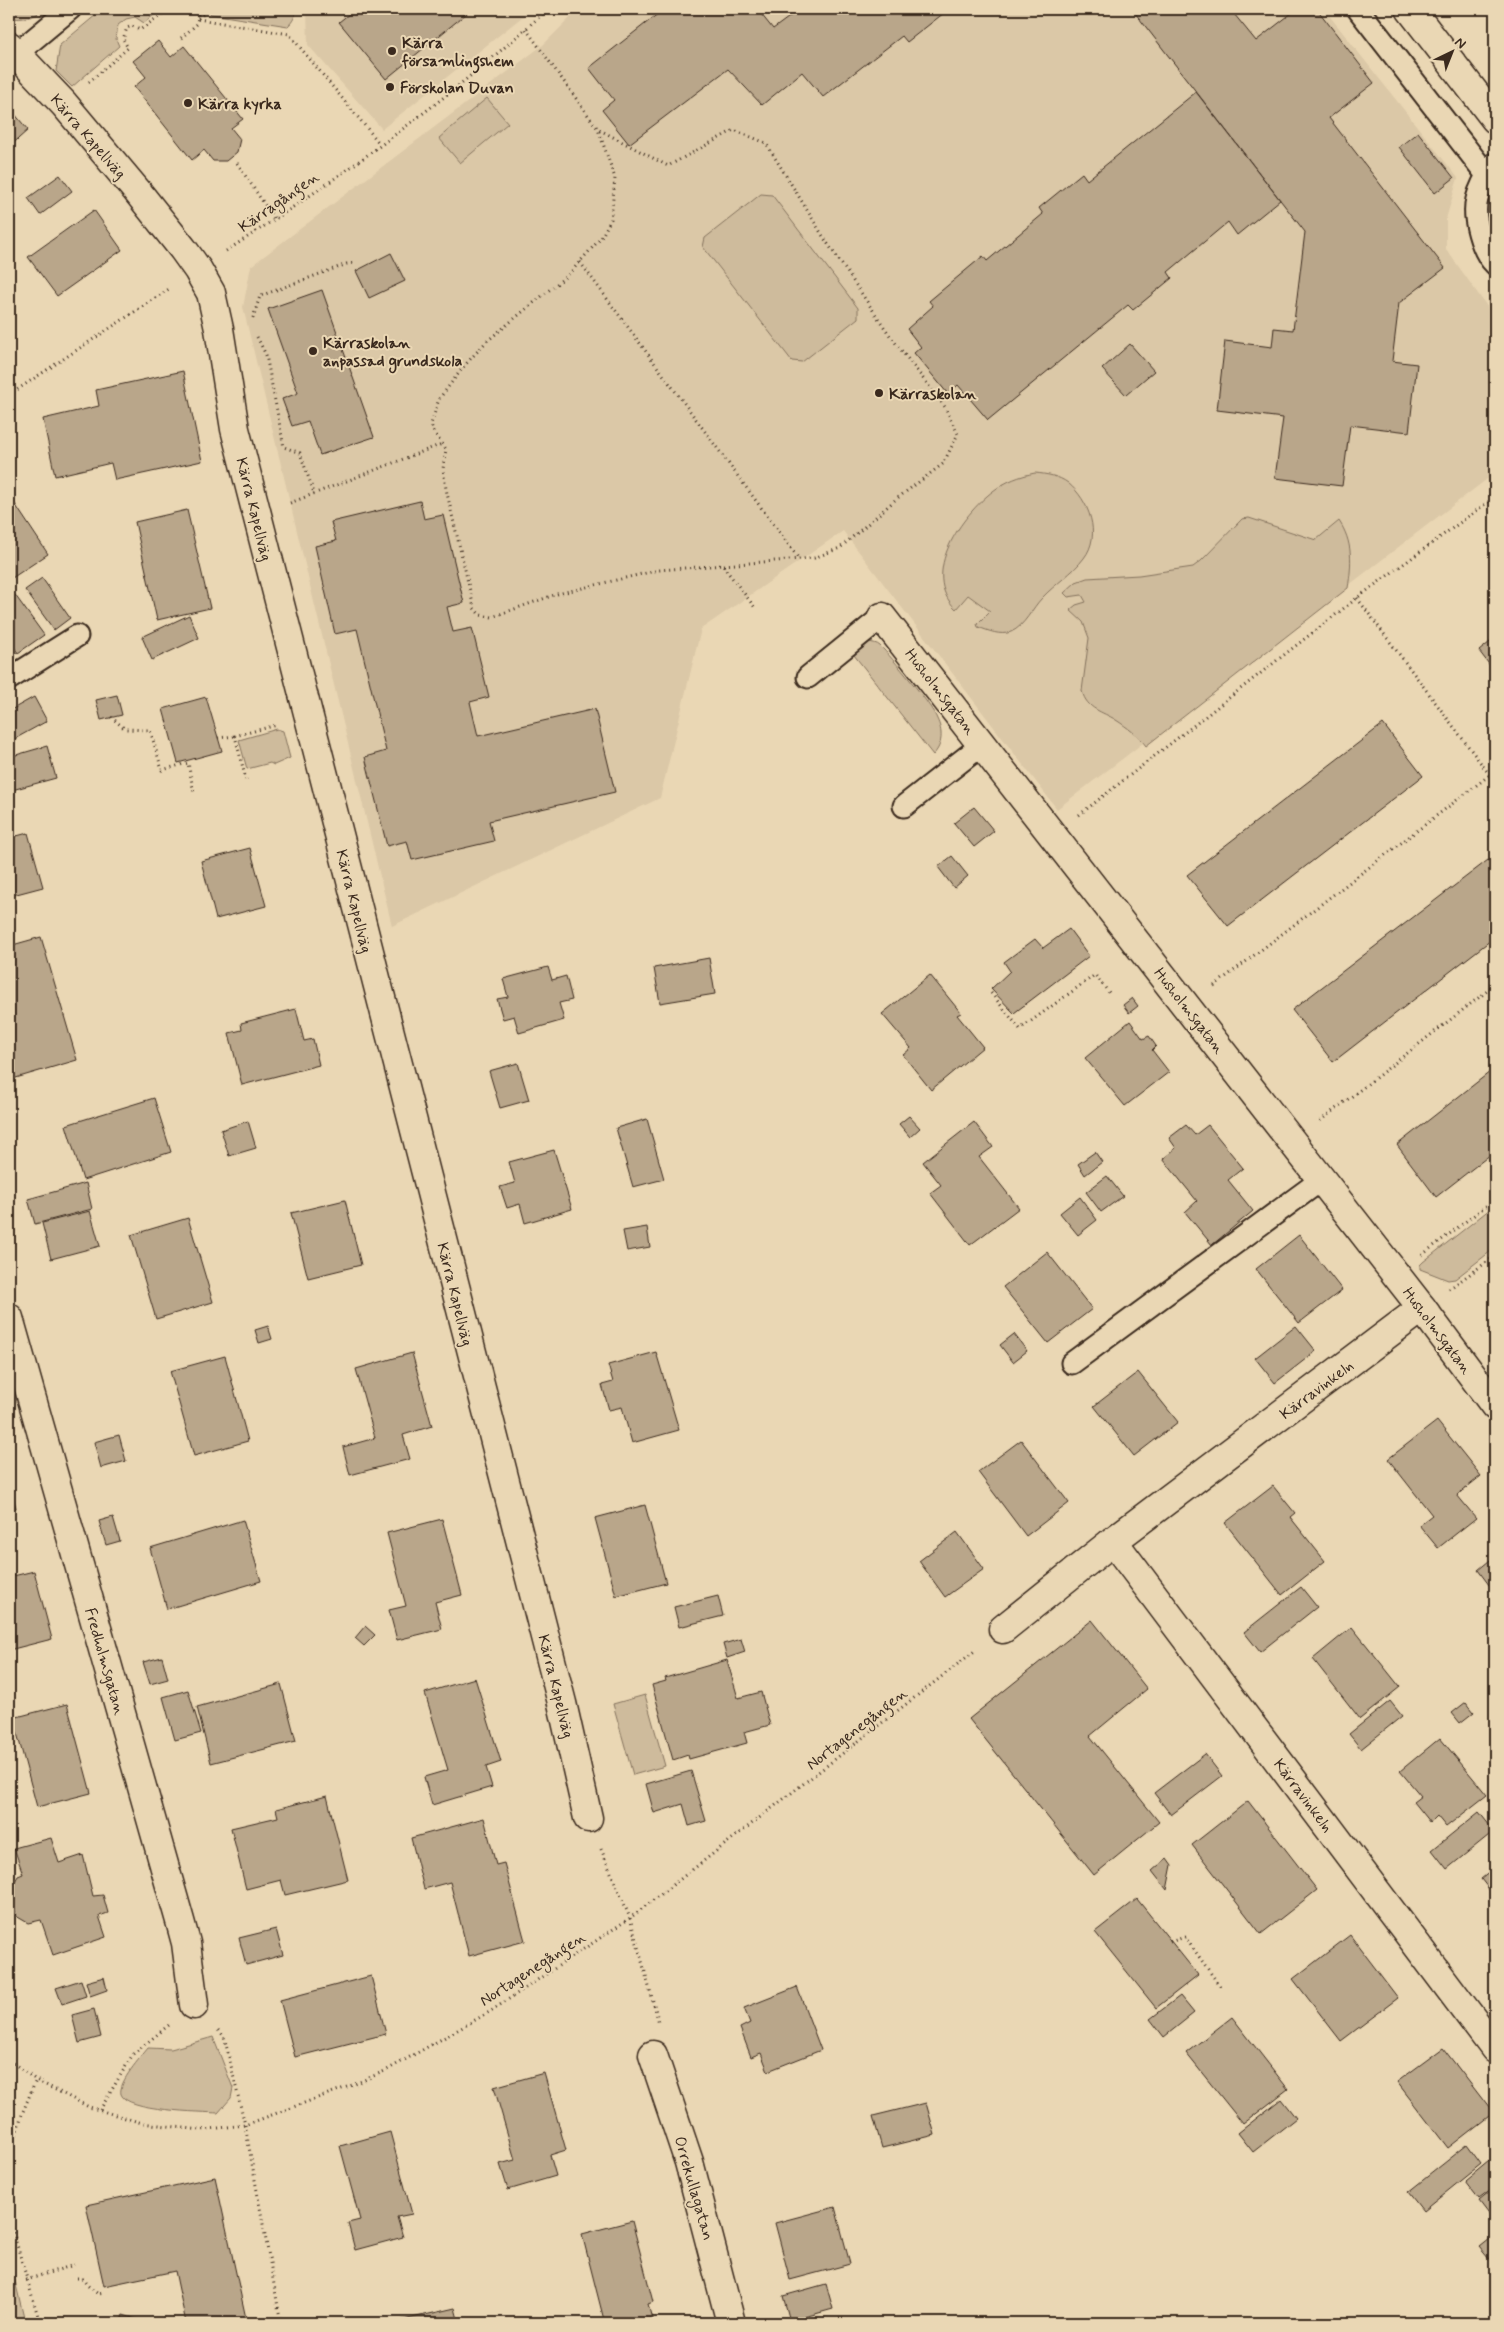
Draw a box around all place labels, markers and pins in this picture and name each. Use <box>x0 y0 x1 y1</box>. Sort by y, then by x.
place label: Kärra församlingshem <box>401 33 514 74</box>
marker: Kärra församlingshem <box>386 45 398 57</box>
place label: Förskolan Duvan <box>400 78 514 99</box>
marker: Förskolan Duvan <box>384 81 396 93</box>
place label: Kärra kyrka <box>198 94 282 115</box>
marker: Kärra kyrka <box>182 97 194 109</box>
place label: Kärraskolan anpassad grundskola <box>323 333 462 374</box>
marker: Kärraskolan anpassad grundskola <box>307 345 319 357</box>
place label: Kärraskolan <box>889 384 977 405</box>
marker: Kärraskolan <box>873 387 885 399</box>

